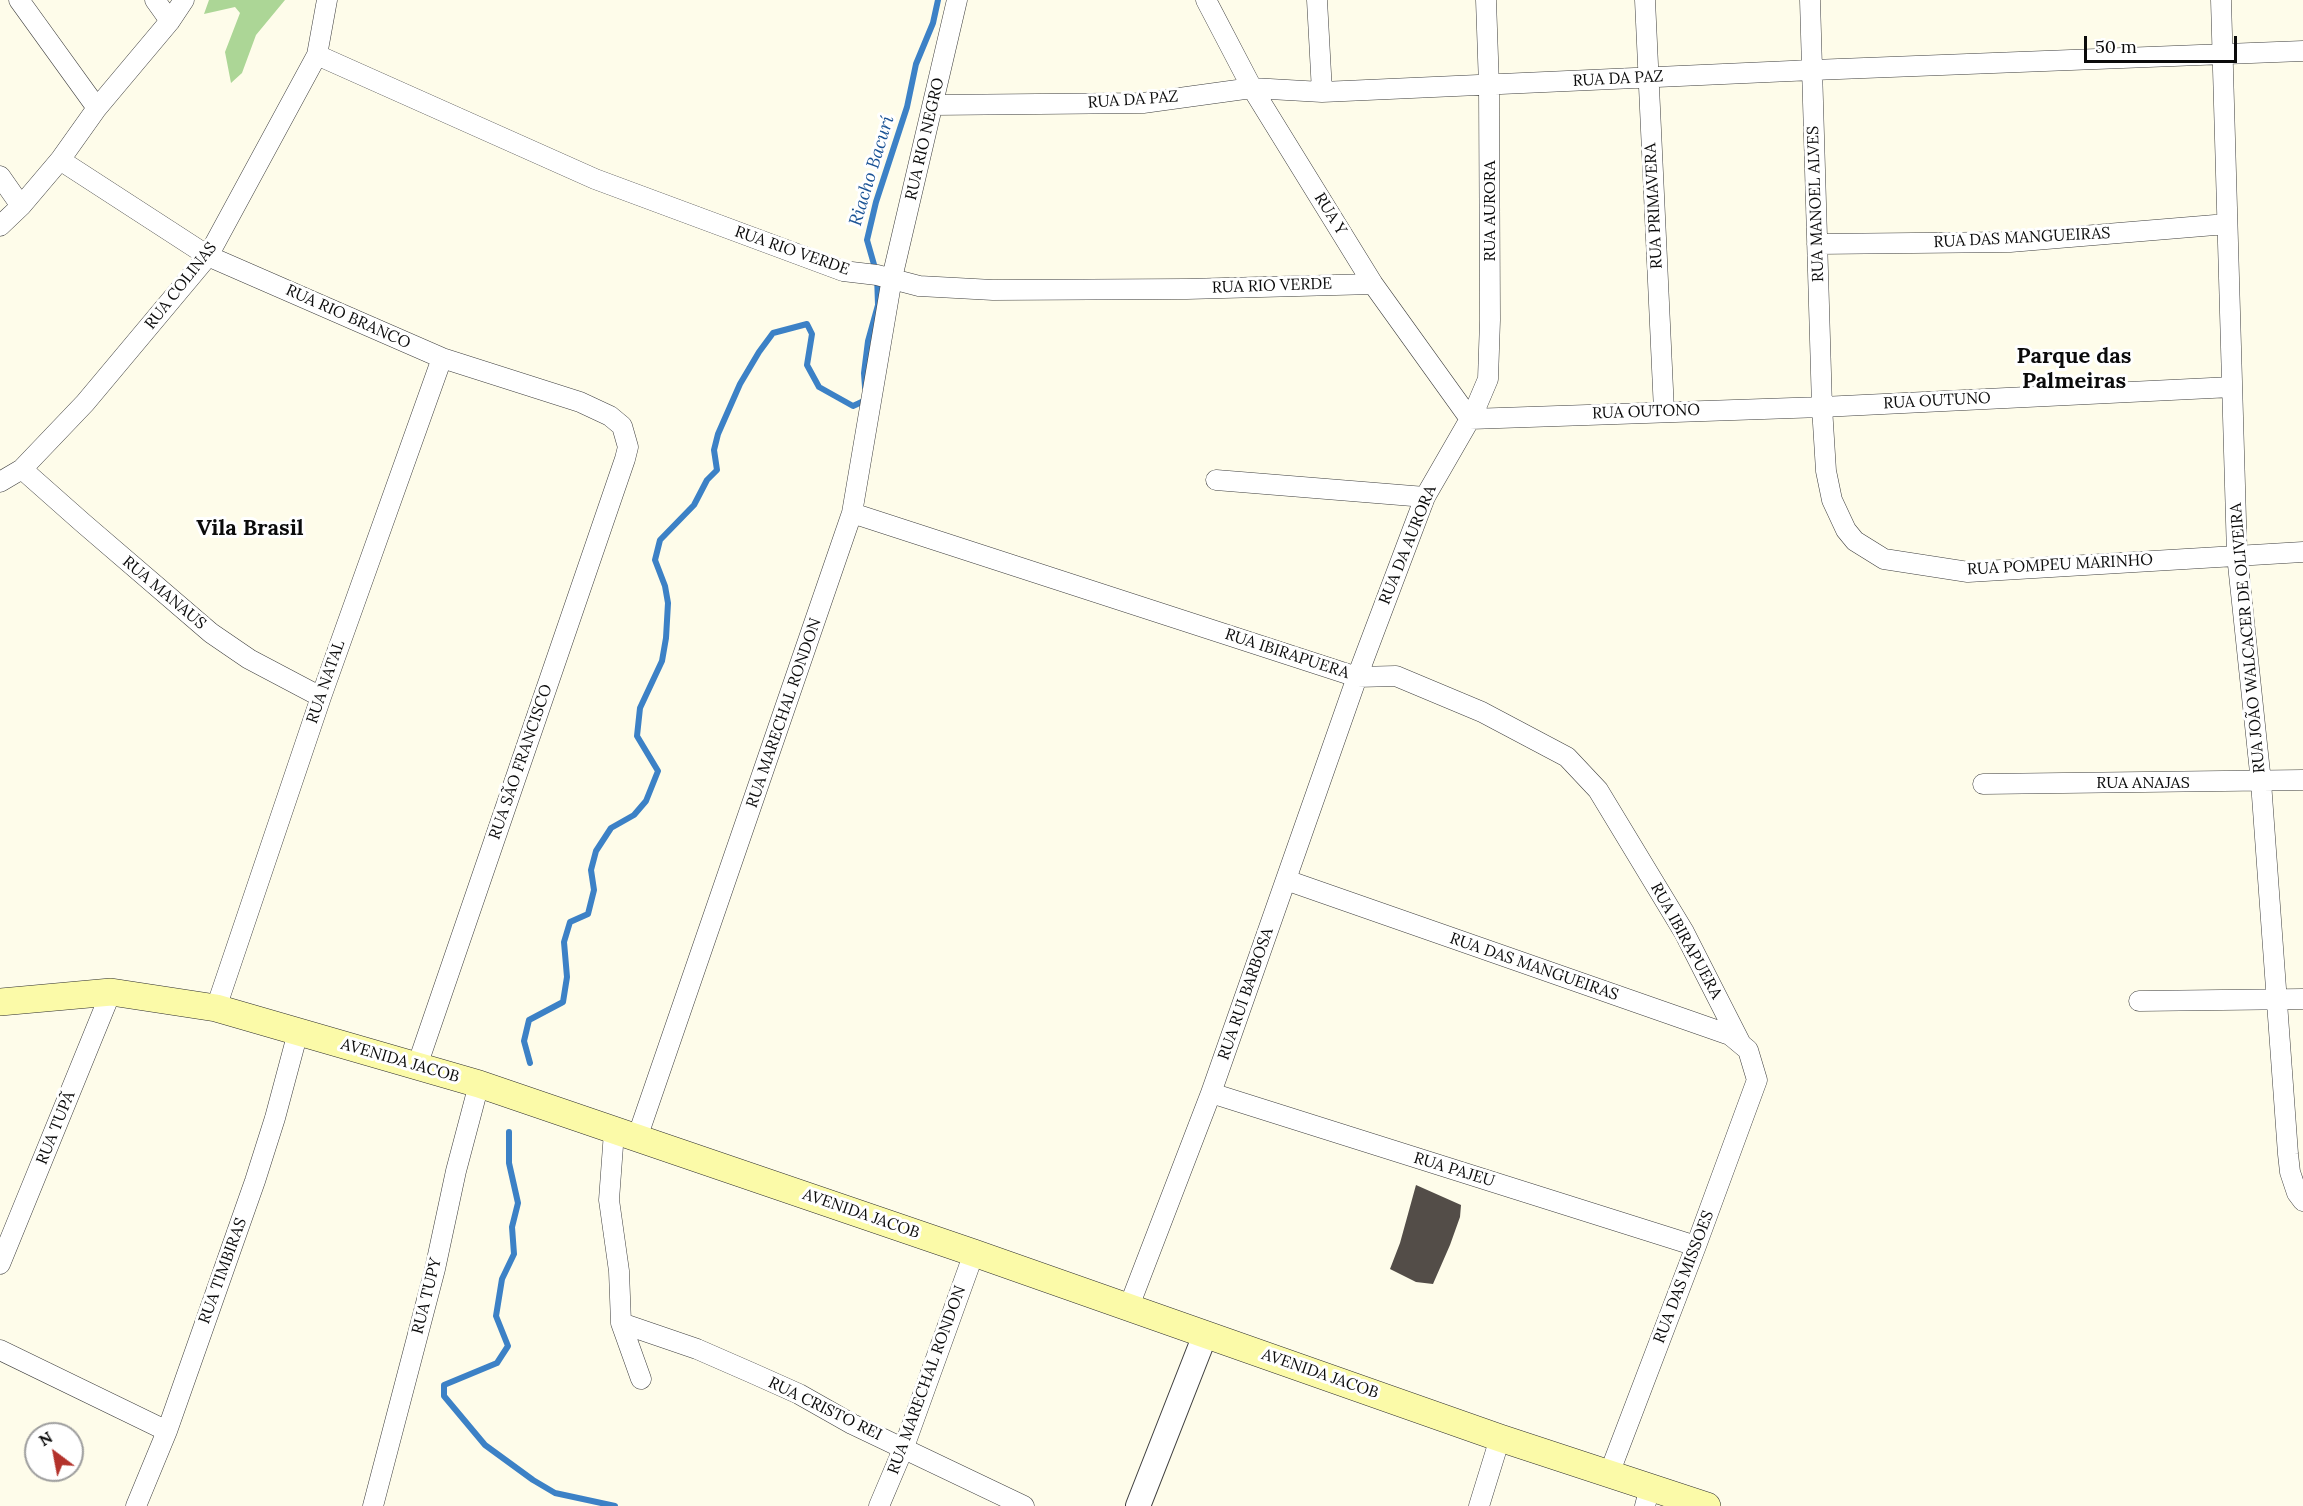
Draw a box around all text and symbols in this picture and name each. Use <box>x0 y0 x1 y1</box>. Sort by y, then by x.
scale bar <box>2087 24 2240 62</box>
text: 50 m <box>2095 35 2137 58</box>
street label: RUA DA PAZ <box>1572 67 1664 91</box>
street label: RUA RIO NEGRO <box>902 76 948 202</box>
street label: RUA DA PAZ <box>1087 87 1179 113</box>
water label: Riacho Bacurí <box>845 113 899 229</box>
street label: RUA MANOEL ALVES <box>1804 126 1828 282</box>
street label: RUA PRIMAVERA <box>1641 142 1667 270</box>
street label: RUA AURORA <box>1480 160 1500 262</box>
street label: RUA Y <box>1310 189 1350 239</box>
street label: RUA RIO VERDE <box>732 222 852 280</box>
street label: RUA DAS MANGUEIRAS <box>1933 224 2111 252</box>
street label: RUA COLINAS <box>141 239 221 333</box>
street label: RUA RIO VERDE <box>1212 274 1332 298</box>
street label: RUA RIO BRANCO <box>283 281 413 353</box>
district label: Parque das Palmeiras <box>2017 344 2131 396</box>
street label: RUA OUTUNO <box>1883 389 1991 413</box>
street label: RUA OUTONO <box>1592 401 1700 423</box>
street label: RUA DA AURORA <box>1375 483 1441 607</box>
street label: RUA JOÃO WALCACER DE OLIVEIRA <box>2227 502 2269 774</box>
district label: Vila Brasil <box>196 516 304 542</box>
street label: RUA POMPEU MARINHO <box>1967 551 2153 579</box>
street label: RUA MANAUS <box>118 552 210 634</box>
street label: RUA MARECHAL RONDON <box>743 616 825 810</box>
street label: RUA IBIRAPUERA <box>1222 625 1352 683</box>
street label: RUA NATAL <box>303 638 349 726</box>
street label: RUA SÃO FRANCISCO <box>485 682 557 842</box>
street label: RUA ANAJAS <box>2096 773 2190 793</box>
street label: RUA IBIRAPUERA <box>1646 880 1726 1002</box>
street label: RUA RUI BARBOSA <box>1214 925 1278 1063</box>
street label: RUA DAS MANGUEIRAS <box>1447 929 1621 1005</box>
street label: AVENIDA JACOB <box>339 1035 461 1087</box>
street label: RUA TUPÃ <box>33 1089 79 1167</box>
street label: RUA PAJEU <box>1411 1149 1497 1191</box>
street label: AVENIDA JACOB <box>800 1185 922 1243</box>
street label: RUA DAS MISSOES <box>1650 1208 1718 1346</box>
street label: RUA TIMBIRAS <box>195 1215 251 1327</box>
street label: RUA TUPY <box>408 1256 446 1336</box>
street label: RUA MARECHAL RONDON <box>884 1283 970 1477</box>
street label: AVENIDA JACOB <box>1259 1345 1381 1403</box>
street label: RUA CRISTO REI <box>765 1373 885 1445</box>
north arrow <box>24 1422 84 1482</box>
text: N <box>35 1427 56 1450</box>

